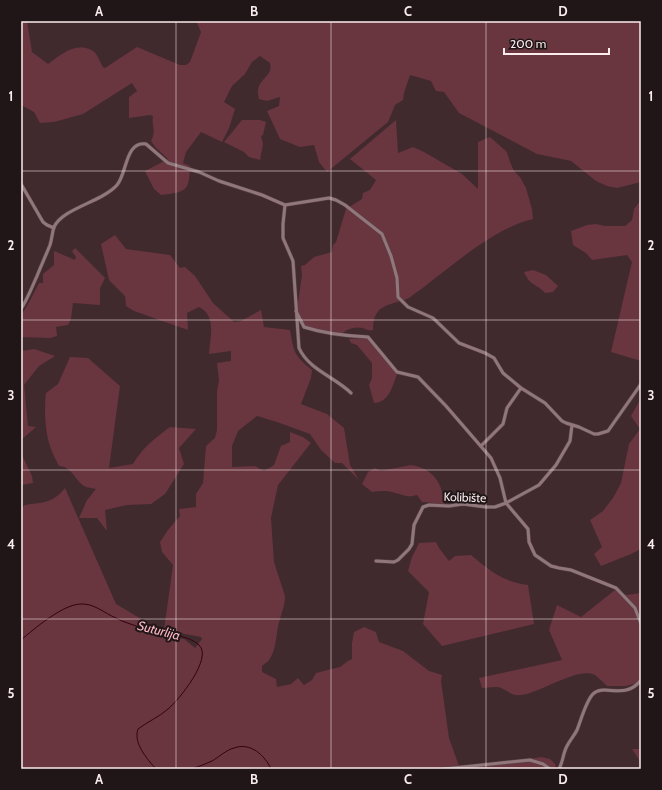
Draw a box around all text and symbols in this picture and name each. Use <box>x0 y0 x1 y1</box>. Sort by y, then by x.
text: A <box>95 3 104 19</box>
text: B <box>250 3 258 19</box>
text: C <box>404 3 412 19</box>
text: D <box>558 3 568 19</box>
scale bar <box>504 30 609 56</box>
text: 200 m <box>510 36 546 51</box>
text: 1 <box>9 88 13 104</box>
text: 1 <box>649 88 653 104</box>
text: 2 <box>8 237 15 253</box>
text: 2 <box>648 237 655 253</box>
text: 3 <box>7 387 15 403</box>
text: 3 <box>647 387 655 403</box>
street label: Kolibište <box>443 489 487 505</box>
text: 4 <box>7 536 15 552</box>
text: 4 <box>647 536 655 552</box>
water label: Suturlija <box>136 617 182 644</box>
text: 5 <box>8 685 15 701</box>
text: 5 <box>648 685 655 701</box>
text: A <box>95 771 104 787</box>
text: B <box>250 771 258 787</box>
text: C <box>404 771 412 787</box>
text: D <box>558 771 568 787</box>

